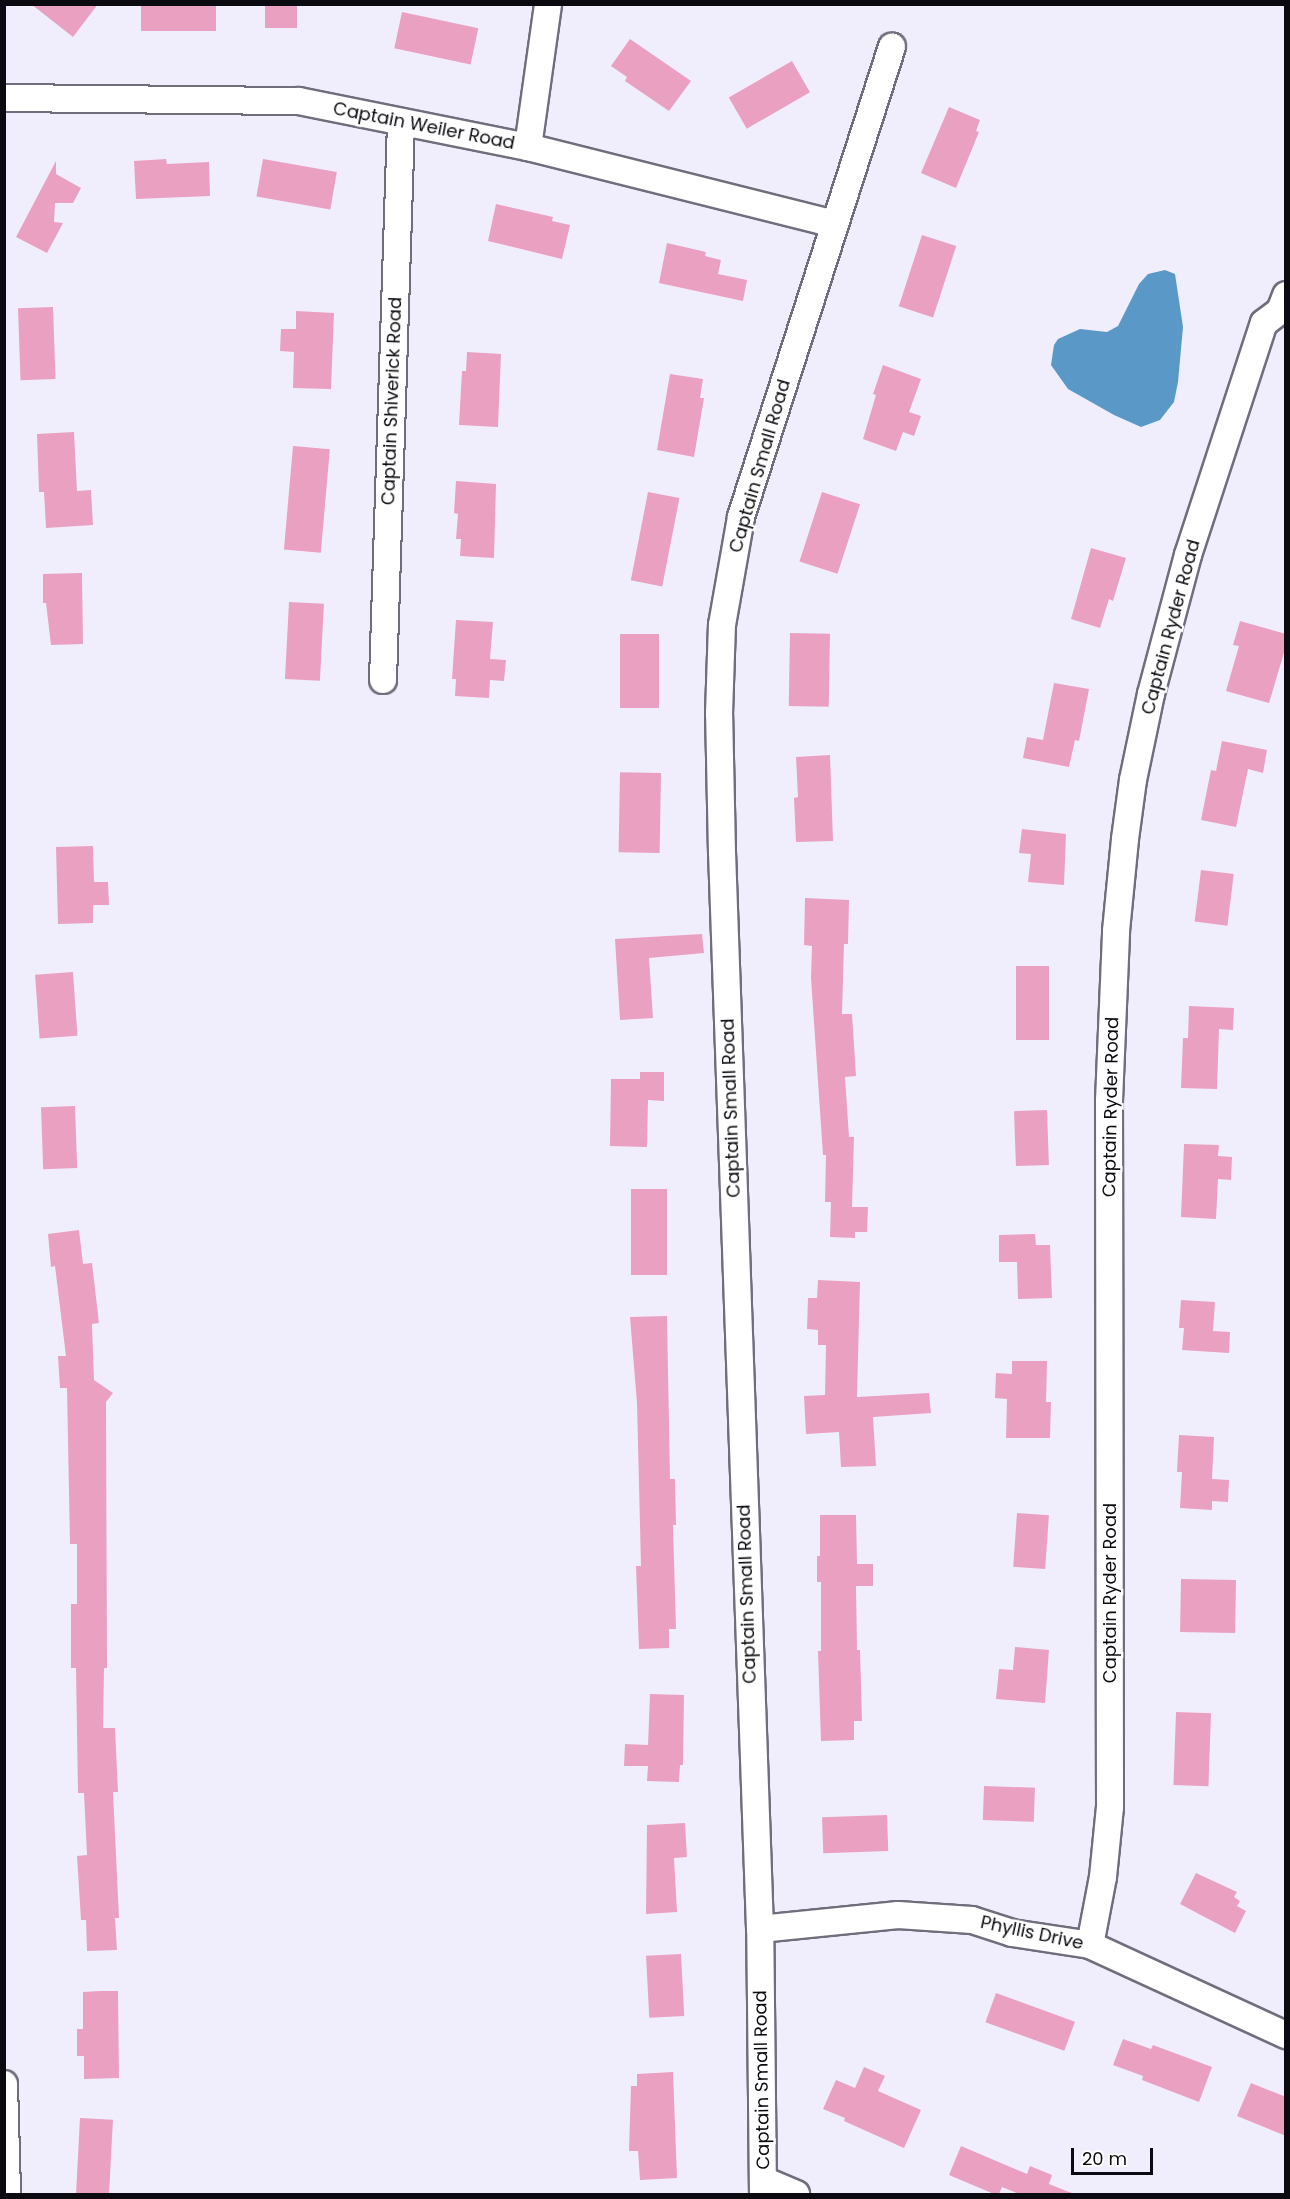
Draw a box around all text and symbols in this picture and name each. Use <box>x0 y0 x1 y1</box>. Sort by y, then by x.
street label: Captain Weiler Road <box>331 98 517 154</box>
street label: Captain Shiverick Road <box>378 296 406 506</box>
street label: Captain Small Road <box>725 377 795 555</box>
street label: Captain Ryder Road <box>1137 537 1205 717</box>
street label: Captain Ryder Road <box>1099 1017 1123 1197</box>
street label: Captain Small Road <box>717 1018 745 1198</box>
street label: Captain Ryder Road <box>1099 1503 1121 1683</box>
street label: Captain Small Road <box>733 1504 761 1684</box>
street label: Phyllis Drive <box>979 1912 1085 1954</box>
street label: Captain Small Road <box>750 1990 774 2170</box>
scale bar <box>1074 2136 1156 2174</box>
text: 20 m <box>1082 2146 1127 2171</box>

